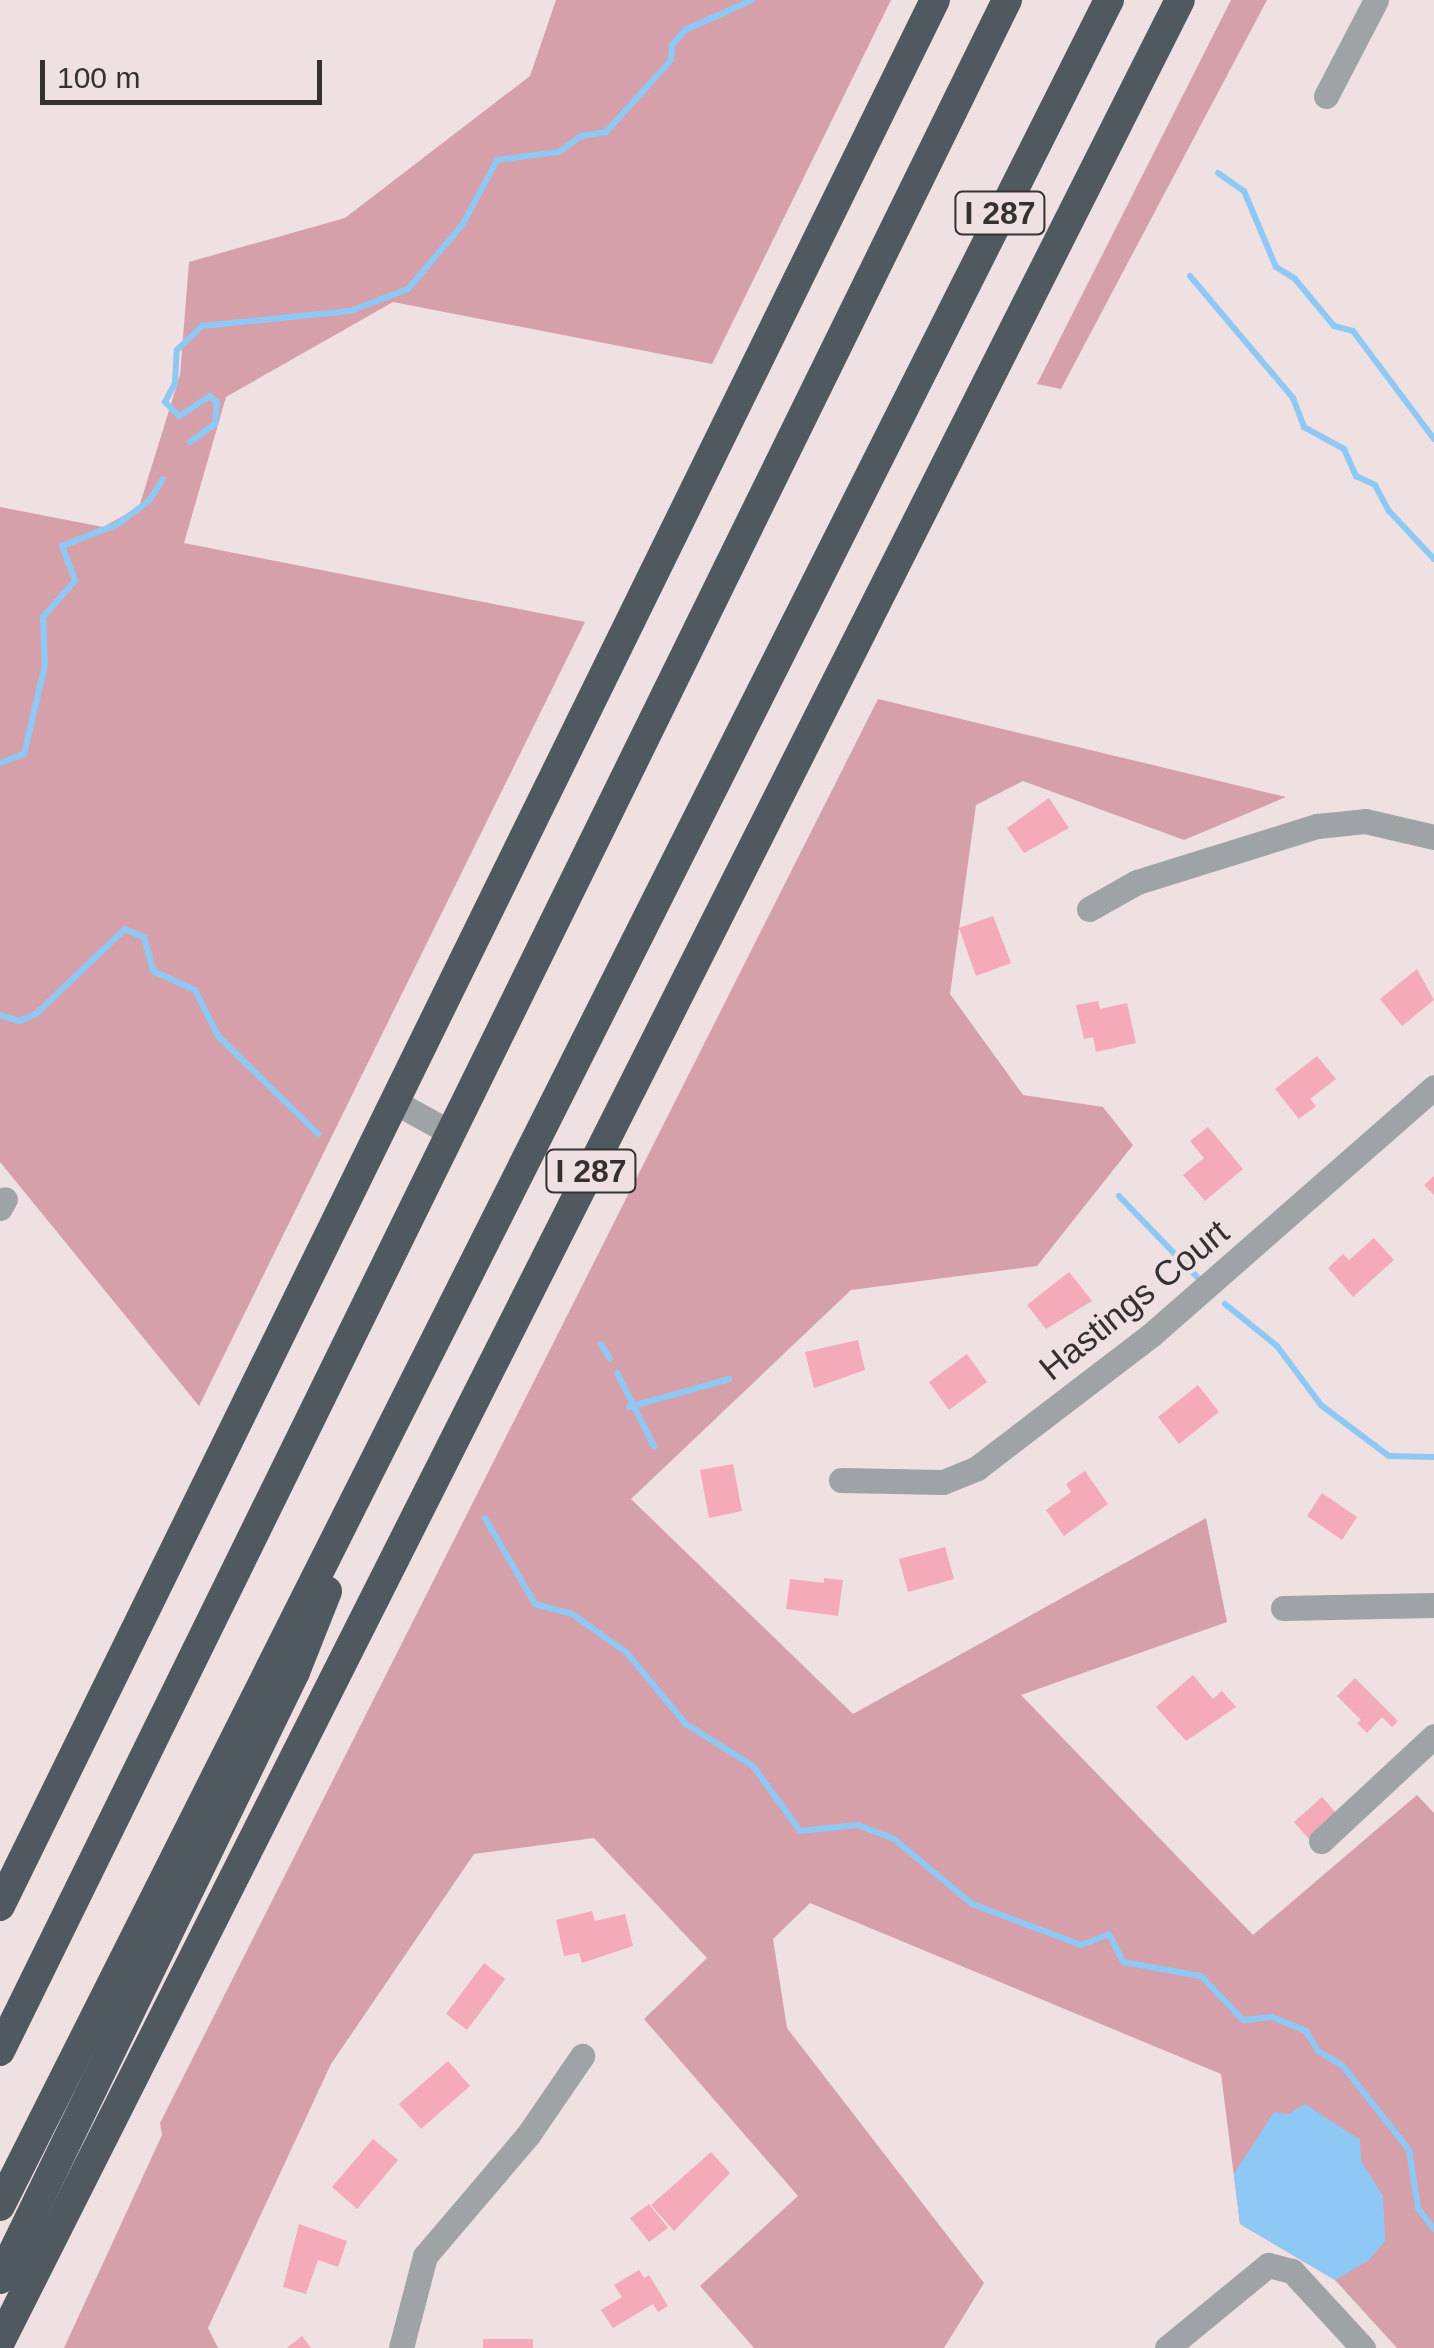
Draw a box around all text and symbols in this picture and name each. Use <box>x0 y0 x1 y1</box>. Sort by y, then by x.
scale bar <box>45 40 328 102</box>
text: 100 m <box>57 61 140 94</box>
road number: I 287 <box>952 186 1048 240</box>
road number: I 287 <box>544 1144 638 1198</box>
street label: Hastings Court <box>1031 1211 1237 1389</box>

